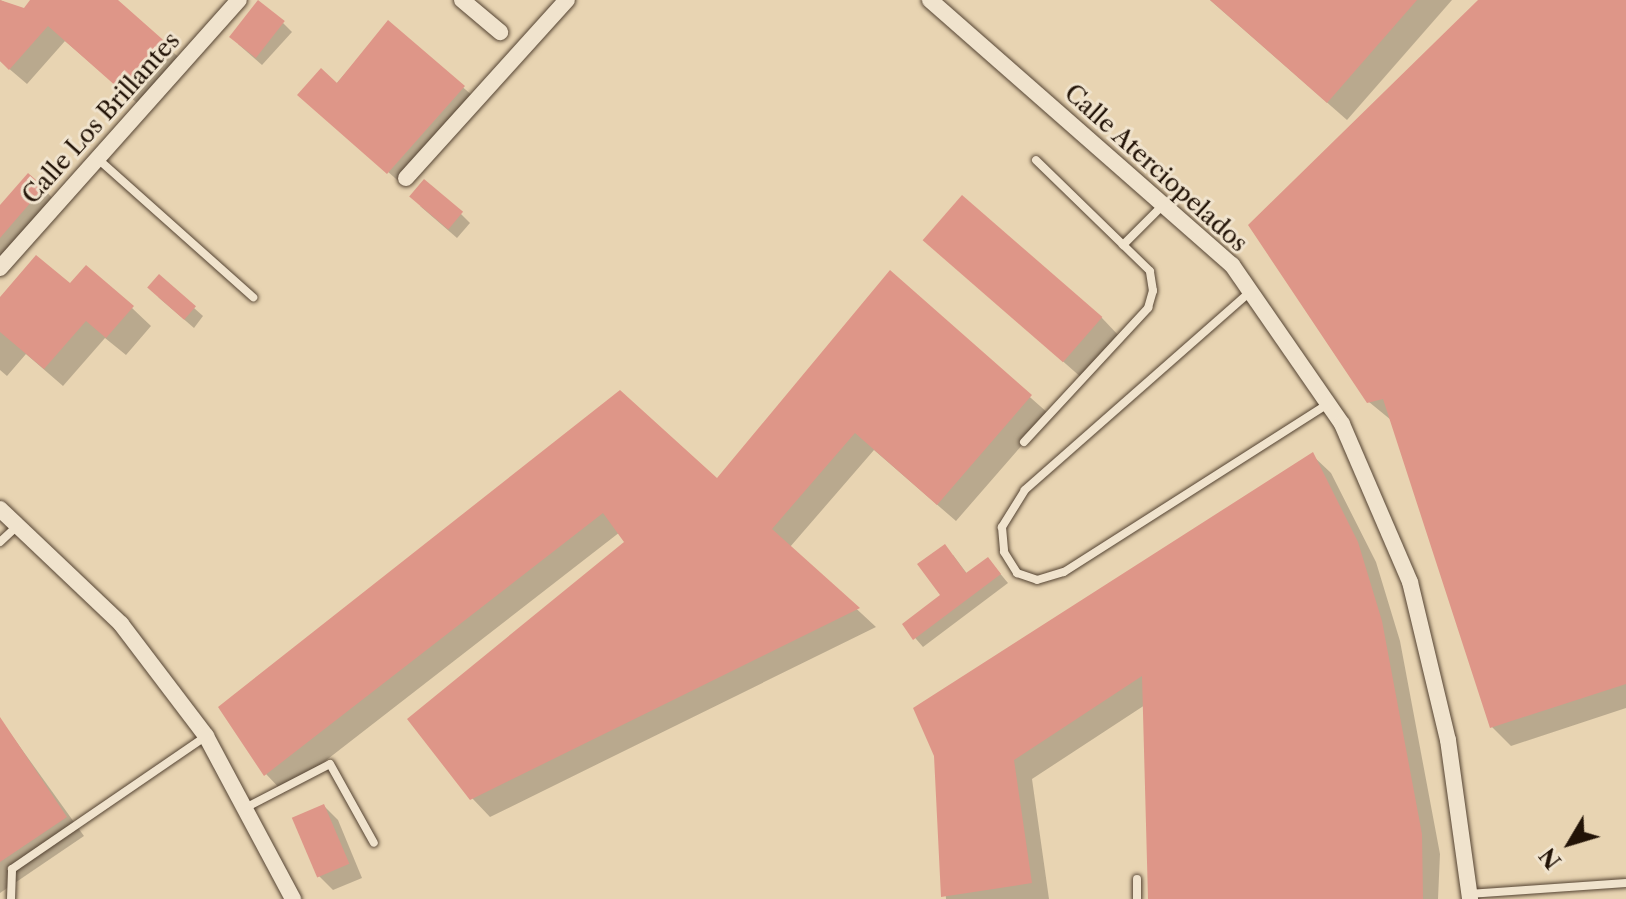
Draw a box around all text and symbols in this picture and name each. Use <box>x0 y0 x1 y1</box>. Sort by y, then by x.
street label: Calle Los Brillantes <box>16 26 186 210</box>
street label: Calle Aterciopelados <box>1058 78 1254 258</box>
north arrow <box>1530 803 1610 883</box>
text: N <box>1534 842 1567 874</box>

